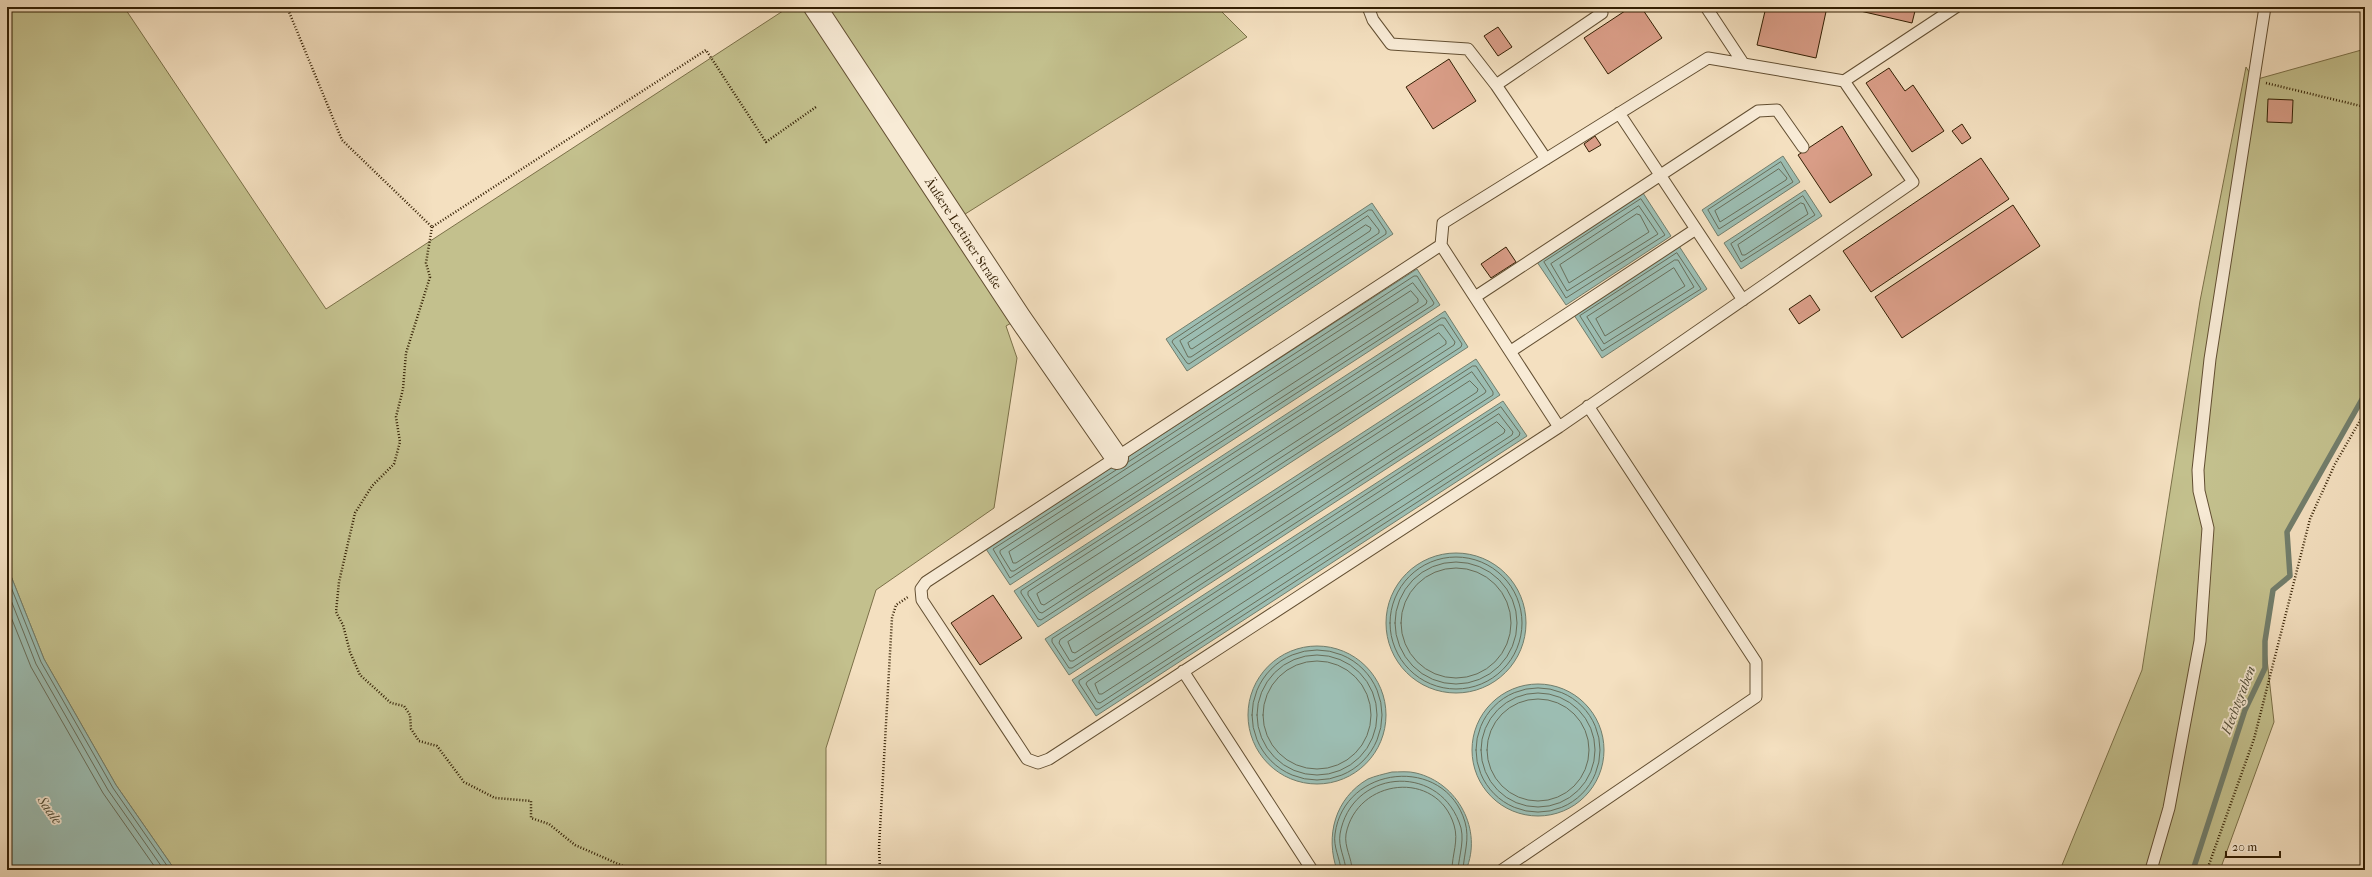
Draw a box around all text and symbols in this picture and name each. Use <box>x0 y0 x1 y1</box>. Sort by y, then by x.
street label: Äußere Lettiner Straße <box>921 174 1006 292</box>
water label: Hechtgraben <box>2217 663 2259 738</box>
water label: Saale <box>33 792 66 828</box>
scale bar <box>2226 833 2280 859</box>
text: 20 m <box>2232 840 2257 854</box>

